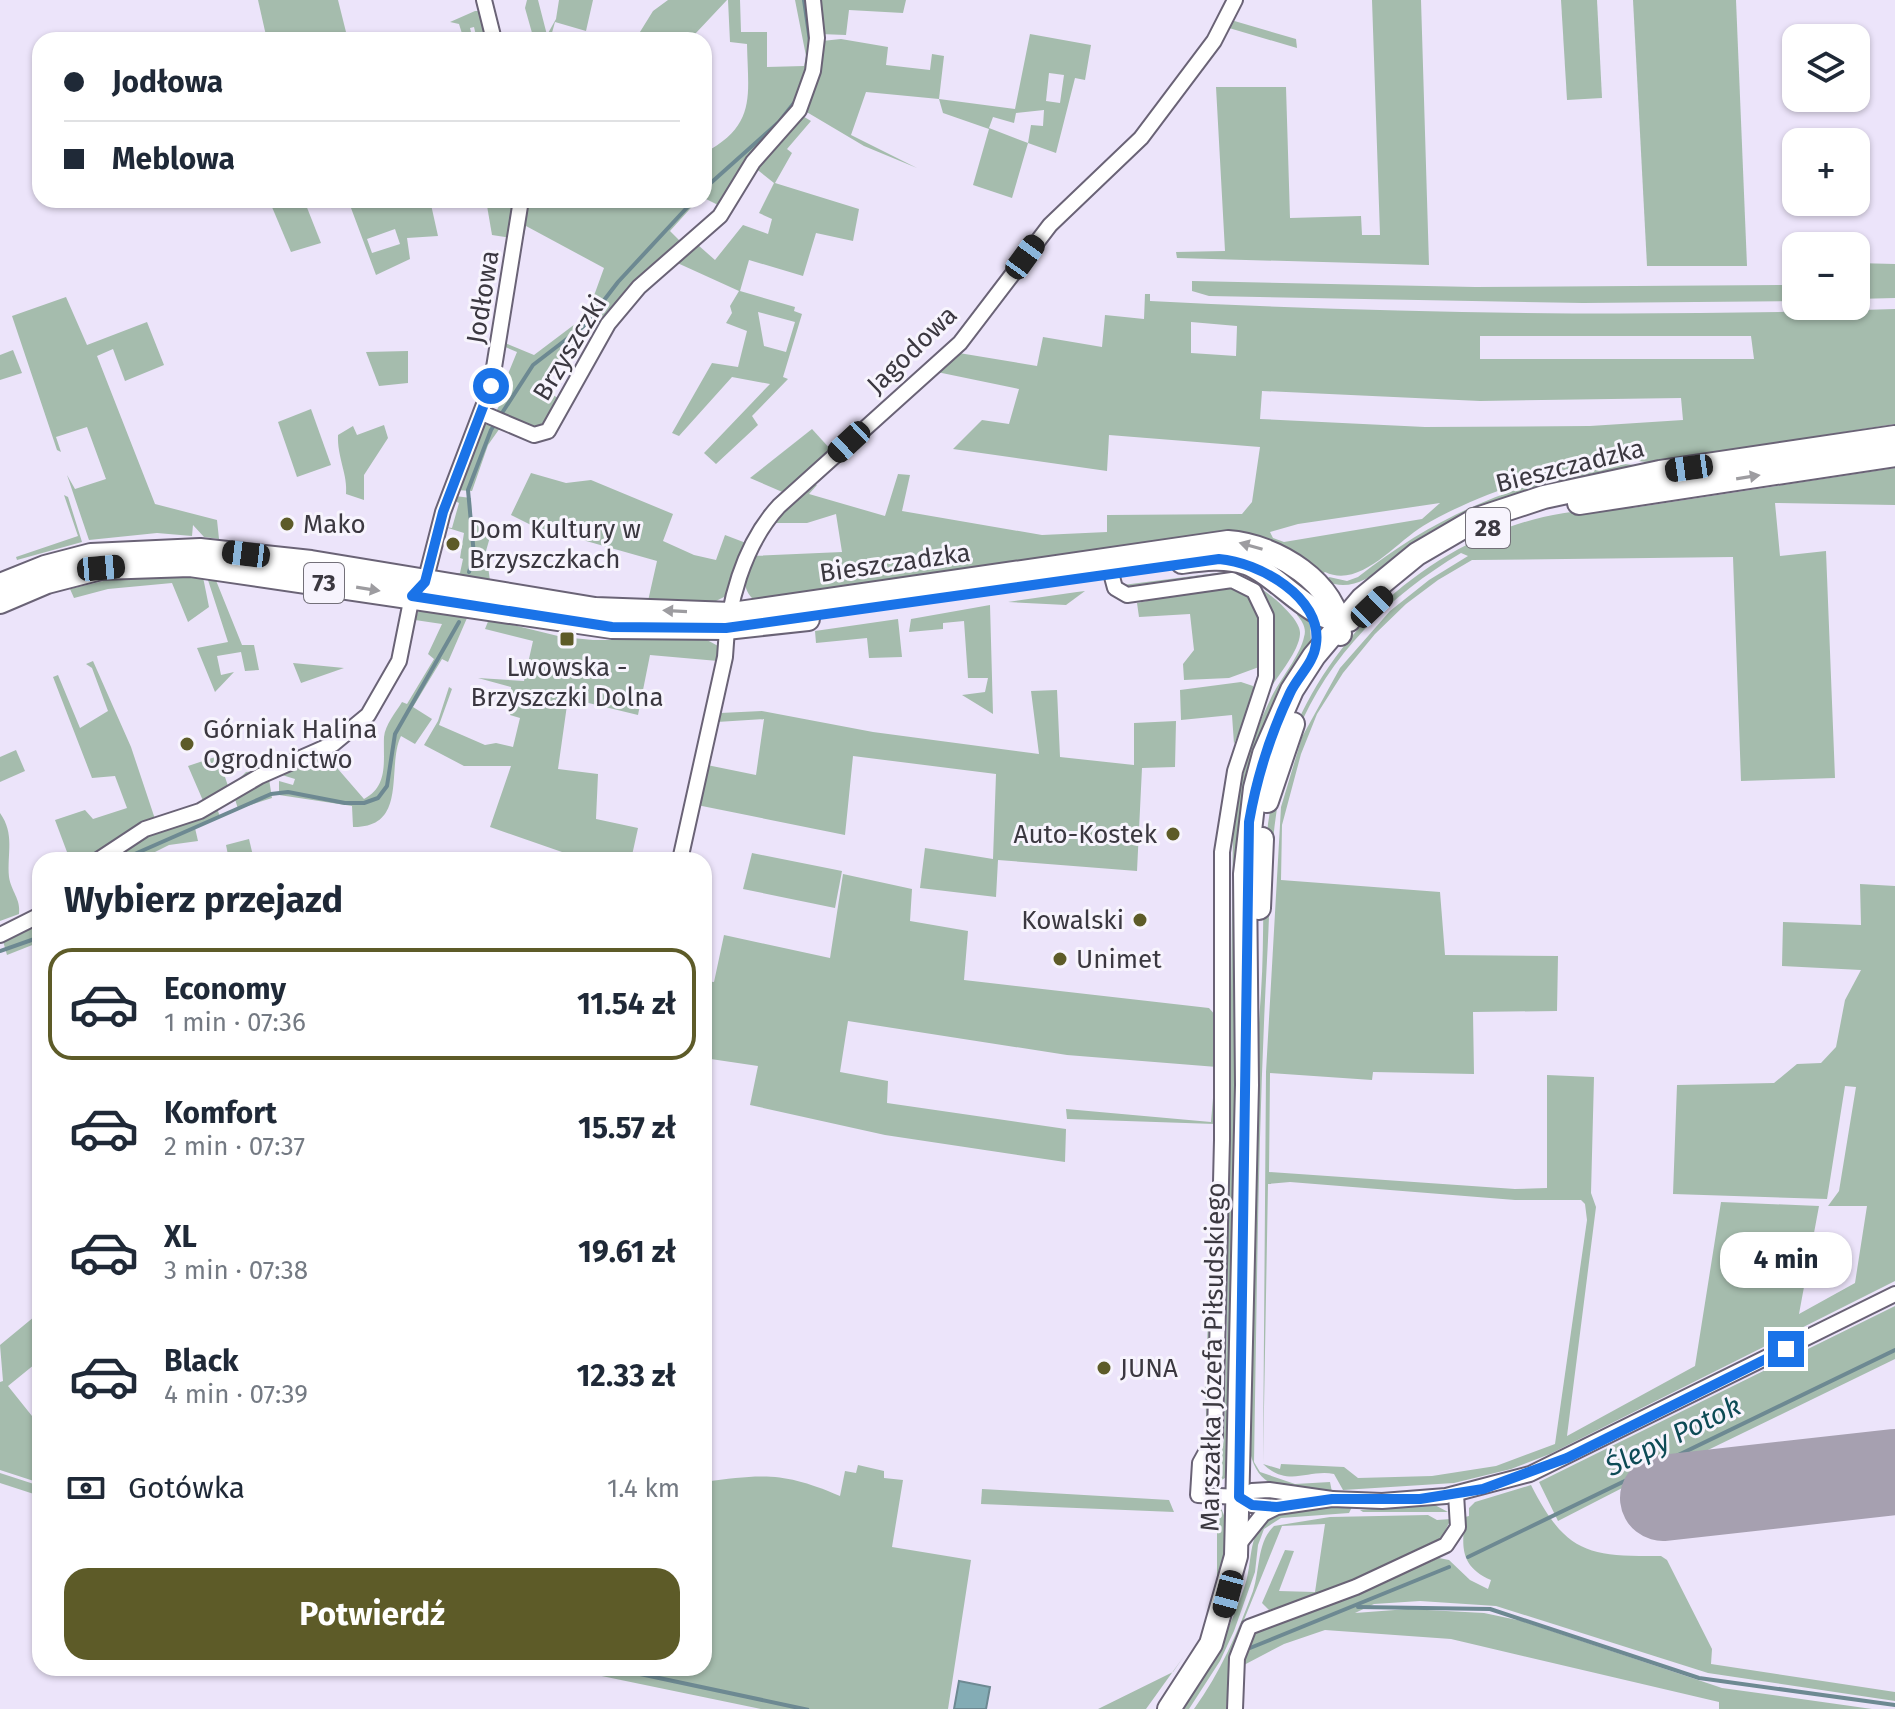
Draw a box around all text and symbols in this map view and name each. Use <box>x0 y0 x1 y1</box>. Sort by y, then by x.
map controls <box>1782 24 1870 320</box>
button: layers <box>1782 24 1870 112</box>
text: Jodłowa <box>112 64 223 100</box>
button: + <box>1782 128 1870 216</box>
text: Meblowa <box>112 141 235 177</box>
car <box>1001 231 1049 283</box>
button: − <box>1782 232 1870 320</box>
street label: Jodłowa <box>460 248 506 346</box>
street label: Brzyszczki <box>527 290 613 406</box>
street label: Jagodowa <box>860 299 964 401</box>
route start <box>473 368 509 404</box>
car <box>823 417 875 467</box>
street label: Bieszczadzka <box>1492 433 1648 499</box>
car <box>1664 453 1714 483</box>
one-way arrow <box>1736 470 1761 483</box>
road number: 28 <box>1466 508 1510 548</box>
place label: Mako <box>303 509 366 540</box>
place label: Dom Kultury w Brzyszczkach <box>469 514 641 575</box>
marker: Mako <box>278 515 296 533</box>
marker: Dom Kultury w Brzyszczkach <box>444 535 462 553</box>
street label: Bieszczadzka <box>818 537 972 589</box>
car <box>221 539 271 569</box>
one-way arrow <box>1238 540 1263 552</box>
car <box>76 554 126 582</box>
road number: 73 <box>304 563 344 603</box>
car <box>1346 582 1398 632</box>
one-way arrow <box>355 584 380 596</box>
one-way arrow <box>662 605 687 618</box>
marker: Lwowska - Brzyszczki Dolna <box>558 630 576 648</box>
place label: Lwowska - Brzyszczki Dolna <box>470 652 664 713</box>
place label: Górniak Halina Ogrodnictwo <box>203 714 377 775</box>
marker: Górniak Halina Ogrodnictwo <box>178 735 196 753</box>
place label: Auto-Kostek <box>1014 819 1158 850</box>
marker: Auto-Kostek <box>1164 825 1182 843</box>
text: Wybierz przejazd <box>64 878 343 922</box>
place label: Kowalski <box>1021 905 1124 936</box>
marker: Kowalski <box>1131 911 1149 929</box>
place label: Unimet <box>1076 944 1162 975</box>
marker: Unimet <box>1051 950 1069 968</box>
icon: car <box>68 968 140 1040</box>
text: Economy <box>164 971 286 1007</box>
text: 11.54 zł <box>577 986 676 1022</box>
text: 1 min · 07:36 <box>164 1007 306 1038</box>
icon: car <box>68 1092 140 1164</box>
text: Komfort <box>164 1095 277 1131</box>
text: 15.57 zł <box>578 1110 676 1146</box>
text: 2 min · 07:37 <box>164 1131 305 1162</box>
street label: Marszałka Józefa Piłsudskiego <box>1194 1182 1232 1532</box>
icon: car <box>68 1216 140 1288</box>
text: XL <box>164 1219 197 1255</box>
callout: 4 min <box>1720 1233 1852 1289</box>
text: 19.61 zł <box>578 1234 676 1270</box>
text: 4 min <box>1753 1244 1819 1275</box>
text: 3 min · 07:38 <box>164 1255 308 1286</box>
route end <box>1768 1331 1804 1367</box>
icon: car <box>68 1340 140 1412</box>
text: Black <box>164 1343 239 1379</box>
place label: JUNA <box>1120 1353 1178 1384</box>
text: 12.33 zł <box>576 1358 676 1394</box>
marker: JUNA <box>1095 1359 1113 1377</box>
text: 4 min · 07:39 <box>164 1379 308 1410</box>
water label: Ślepy Potok <box>1599 1389 1746 1483</box>
icon: cash <box>64 1466 108 1510</box>
text: Gotówka <box>128 1470 245 1506</box>
text: 1.4 km <box>607 1473 680 1504</box>
button: Potwierdź <box>64 1568 680 1660</box>
car <box>1210 1568 1246 1620</box>

